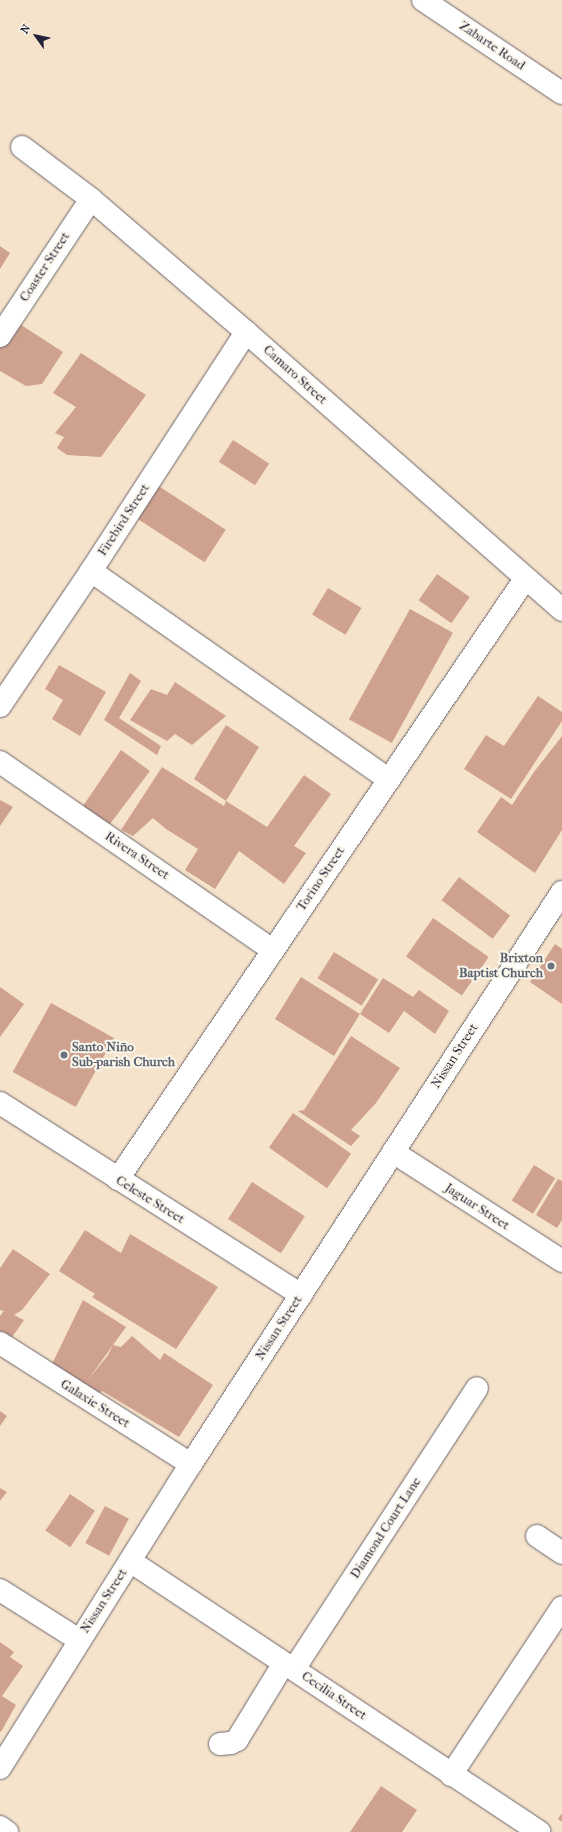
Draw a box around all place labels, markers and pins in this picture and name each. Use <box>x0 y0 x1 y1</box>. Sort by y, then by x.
place label: Brixton Baptist Church <box>459 951 543 982</box>
marker: Brixton Baptist Church <box>546 961 556 971</box>
place label: Santo Niño Sub-parish Church <box>72 1040 175 1071</box>
marker: Santo Niño Sub-parish Church <box>59 1050 69 1060</box>

